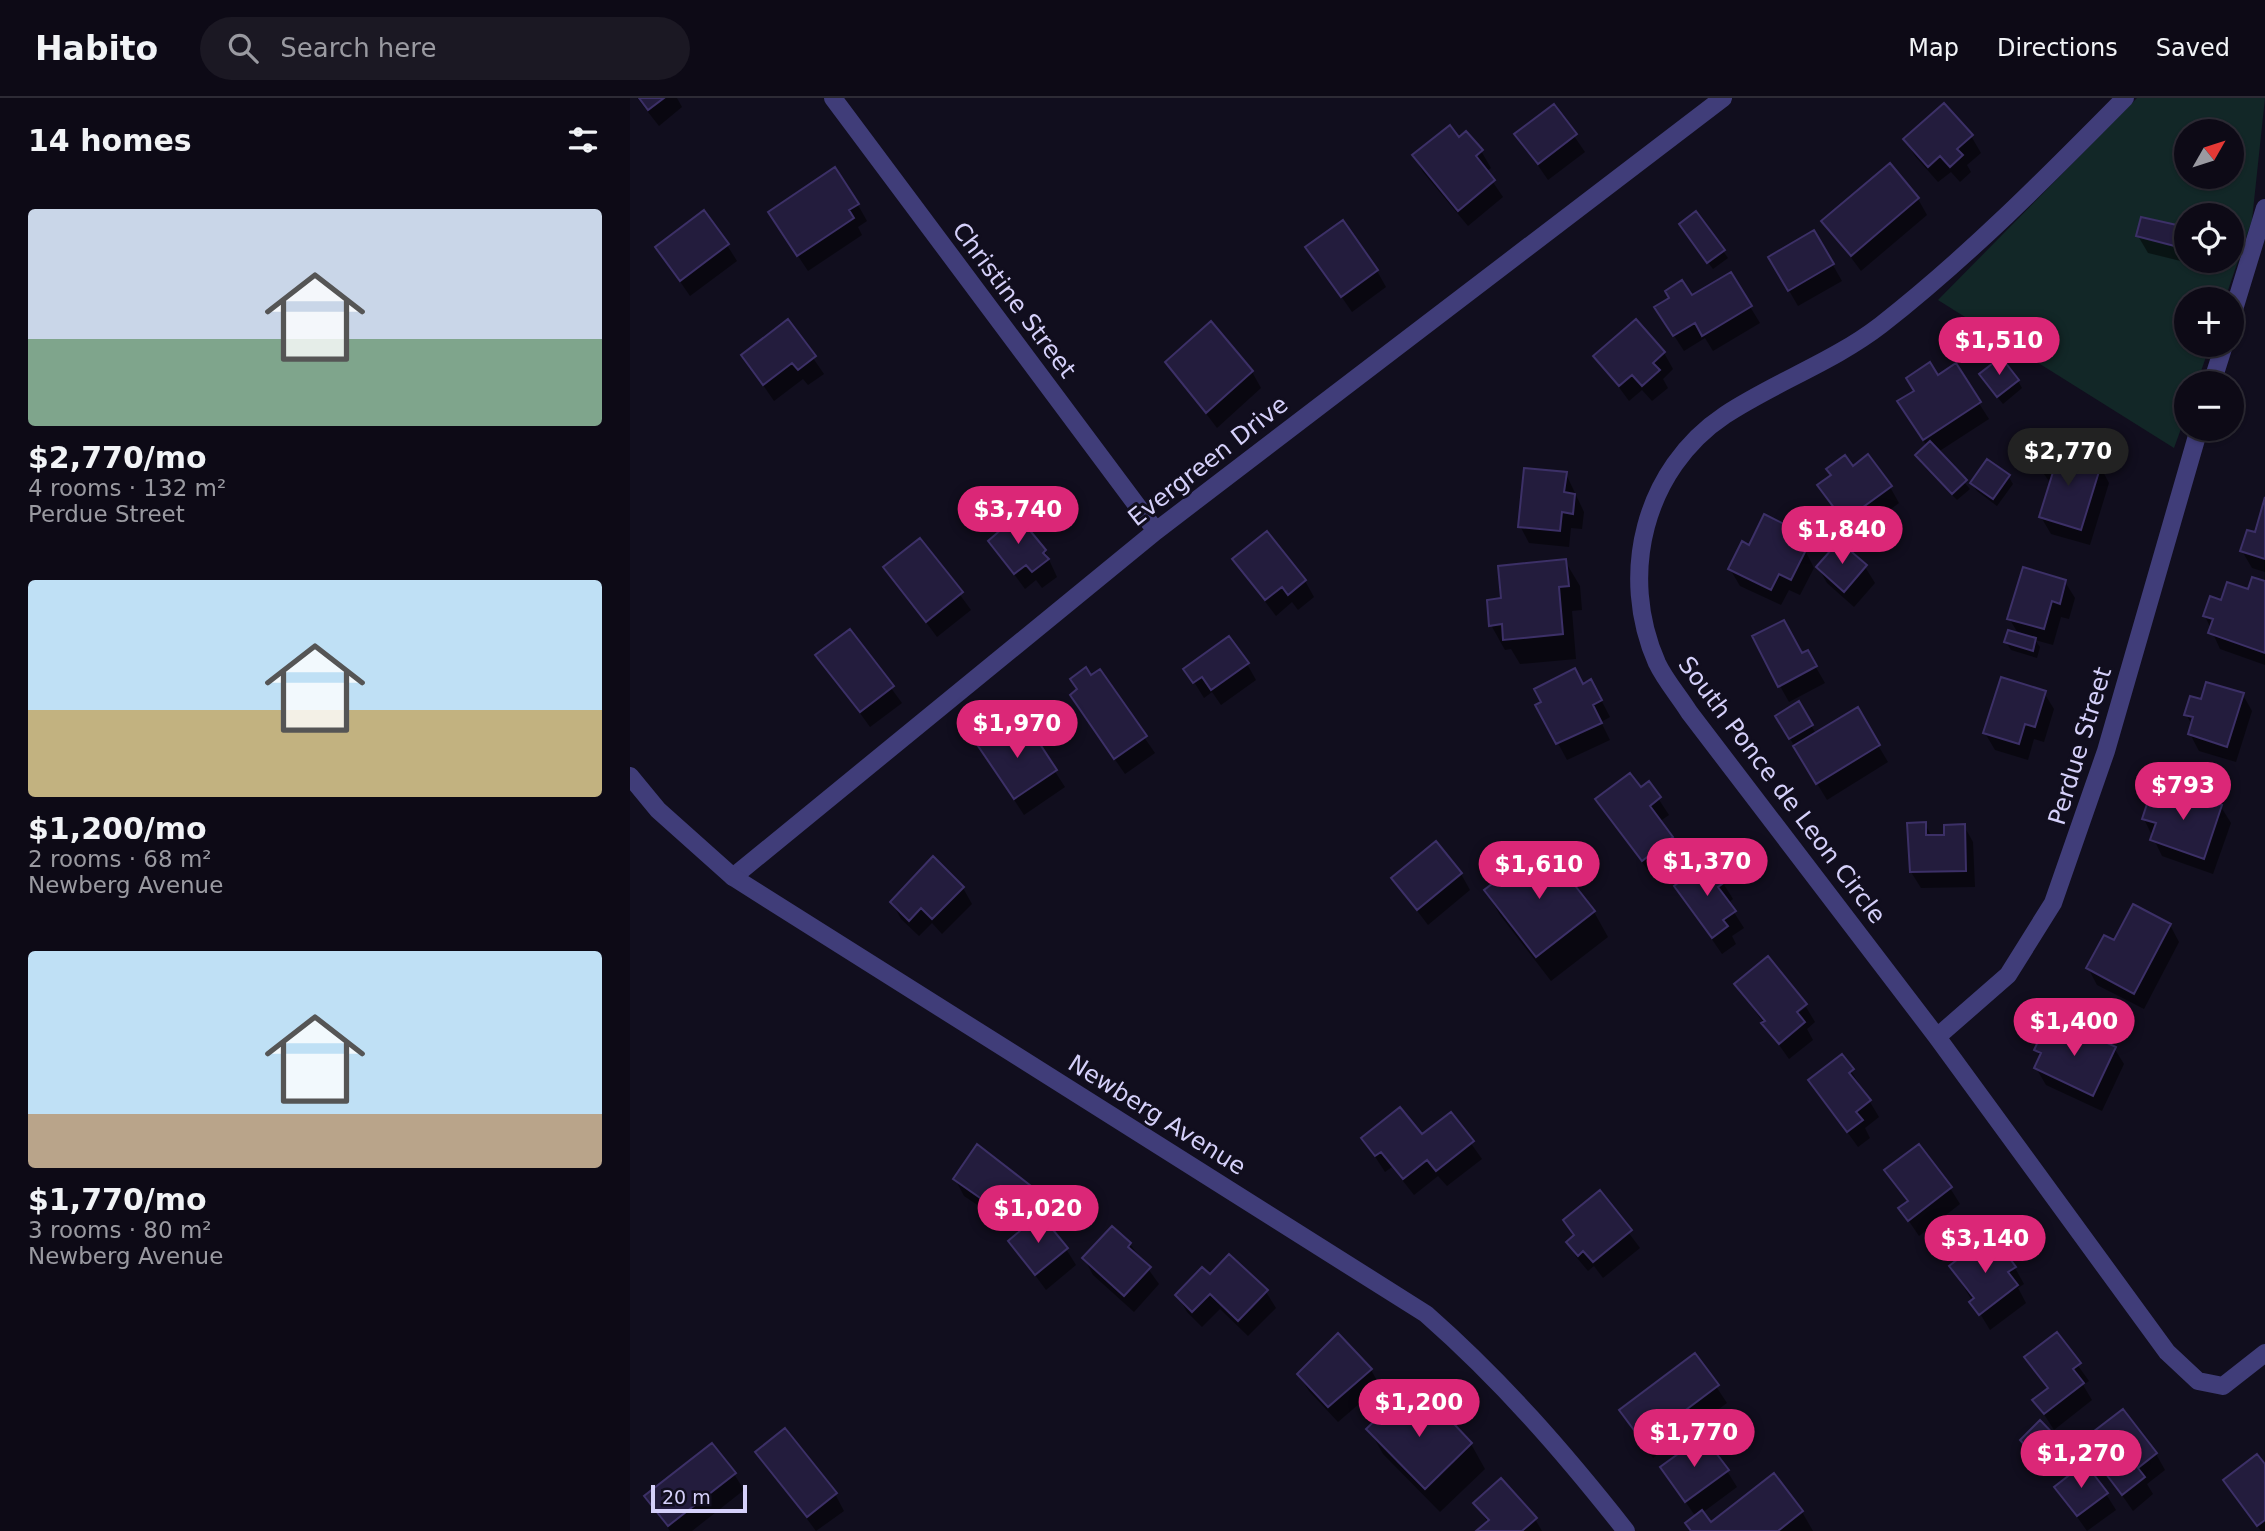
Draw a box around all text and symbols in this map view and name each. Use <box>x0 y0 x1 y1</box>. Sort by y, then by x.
search box <box>200 17 690 80</box>
text: Habito <box>35 29 158 68</box>
icon: search <box>224 29 262 67</box>
text: Search here <box>280 33 436 63</box>
text: Map <box>1908 34 1959 62</box>
text: Directions <box>1997 34 2118 62</box>
text: Saved <box>2156 34 2230 62</box>
north arrow <box>2174 119 2244 189</box>
map controls <box>2174 119 2244 441</box>
icon: filters <box>564 121 602 159</box>
text: 14 homes <box>28 123 192 158</box>
button: locate <box>2174 203 2244 273</box>
street label: Christine Street <box>946 217 1082 383</box>
icon: home <box>252 254 378 380</box>
button: + <box>2174 287 2244 357</box>
pin: $1,510 <box>1942 317 2056 377</box>
text: $1,510 <box>1955 327 2043 353</box>
button: − <box>2174 371 2244 441</box>
street label: Evergreen Drive <box>1123 390 1293 532</box>
pin: $2,770 <box>2011 428 2125 488</box>
text: $2,770 <box>2024 438 2112 464</box>
text: $2,770/mo <box>28 440 207 475</box>
text: 4 rooms · 132 m² <box>28 475 226 501</box>
pin: $3,740 <box>961 486 1075 546</box>
text: $3,740 <box>974 496 1062 522</box>
text: Perdue Street <box>28 501 185 527</box>
pin: $1,840 <box>1785 506 1899 566</box>
text: $1,840 <box>1798 516 1886 542</box>
icon: home <box>252 625 378 751</box>
street label: South Ponce de Leon Circle <box>1672 651 1892 929</box>
street label: Perdue Street <box>2043 664 2117 828</box>
pin: $1,970 <box>960 700 1074 760</box>
text: $1,970 <box>973 710 1061 736</box>
pin: $793 <box>2142 762 2224 822</box>
text: $793 <box>2151 772 2215 798</box>
text: $1,200/mo <box>28 811 207 846</box>
pin: $1,370 <box>1650 838 1764 898</box>
pin: $1,610 <box>1482 842 1596 901</box>
text: 2 rooms · 68 m² <box>28 846 212 872</box>
text: $1,370 <box>1663 848 1751 874</box>
text: $1,610 <box>1495 851 1583 877</box>
text: Newberg Avenue <box>28 872 223 898</box>
icon: home <box>252 996 378 1122</box>
pin: $1,400 <box>2017 998 2131 1058</box>
text: $1,400 <box>2030 1008 2118 1034</box>
street label: Newberg Avenue <box>1063 1049 1251 1181</box>
text: $1,770/mo <box>28 1182 207 1217</box>
pin: $1,020 <box>981 1186 1095 1245</box>
text: $1,020 <box>994 1195 1082 1221</box>
pin: $3,140 <box>1928 1216 2042 1275</box>
text: 3 rooms · 80 m² <box>28 1217 212 1243</box>
text: $3,140 <box>1941 1225 2029 1251</box>
text: Newberg Avenue <box>28 1243 223 1269</box>
pin: $1,200 <box>1362 1380 1476 1439</box>
text: $1,200 <box>1375 1389 1463 1415</box>
pin: $1,770 <box>1637 1410 1751 1469</box>
text: $1,770 <box>1650 1419 1738 1445</box>
pin: $1,270 <box>2024 1430 2138 1490</box>
text: $1,270 <box>2037 1440 2125 1466</box>
scale bar <box>651 1482 747 1514</box>
text: 20 m <box>662 1486 711 1508</box>

